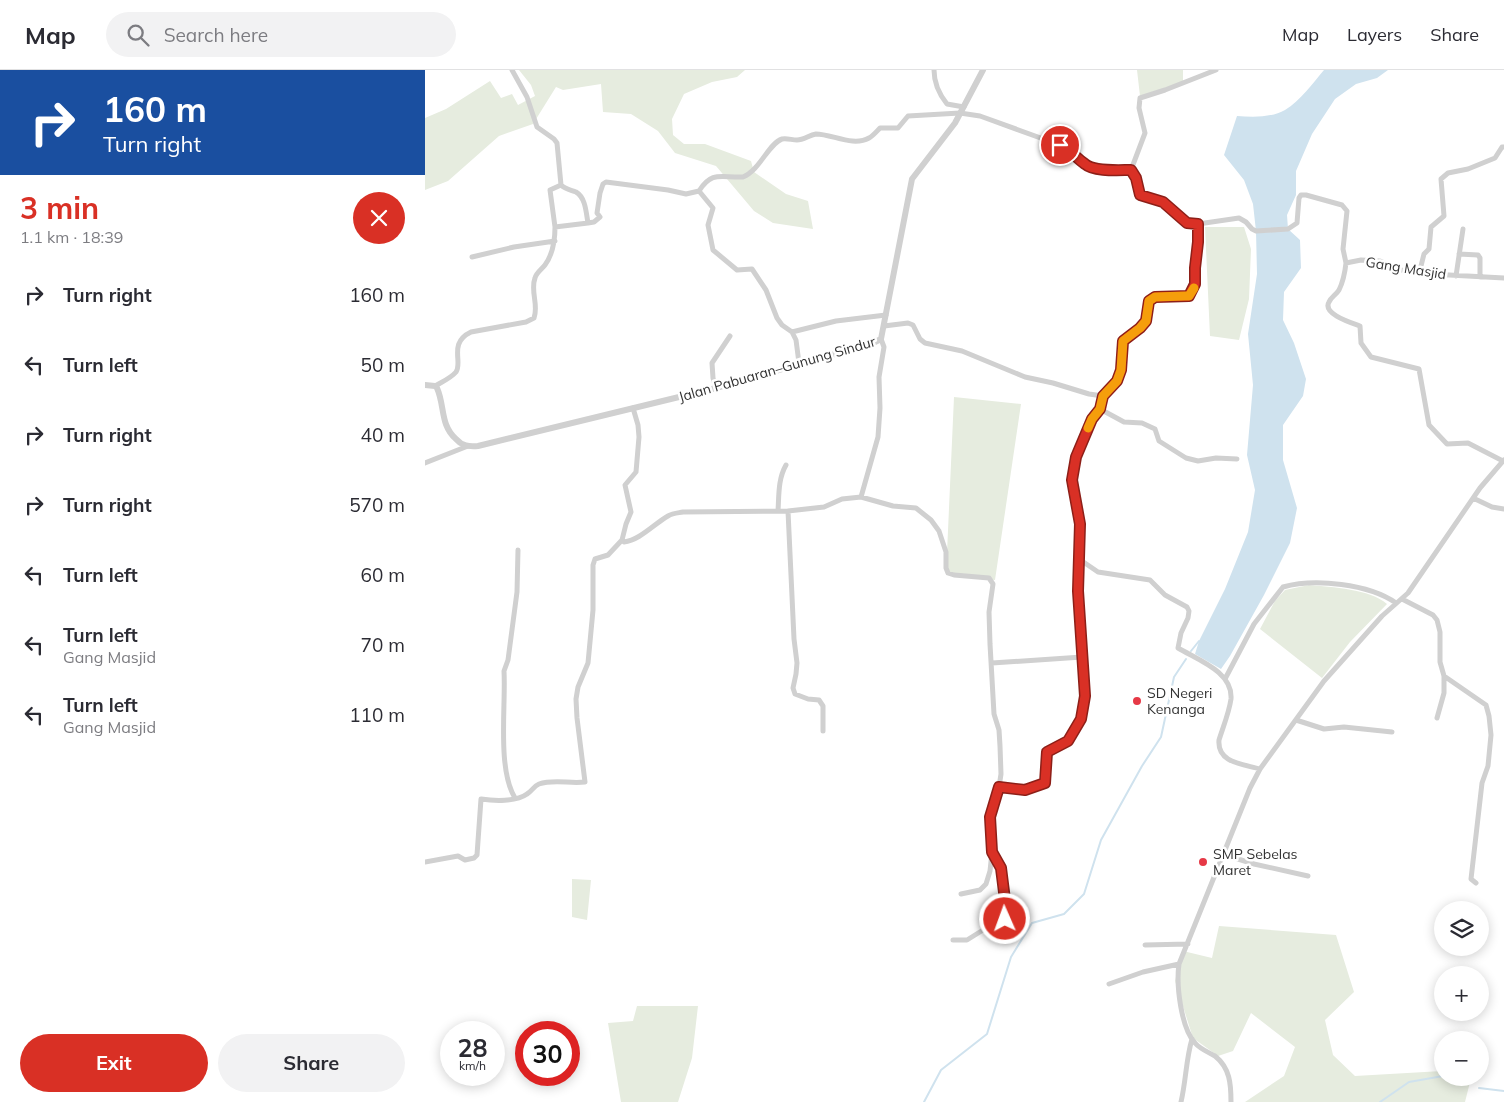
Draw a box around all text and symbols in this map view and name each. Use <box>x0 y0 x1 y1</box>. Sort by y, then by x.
search box <box>106 12 456 57</box>
text: Map <box>25 20 76 50</box>
icon: search <box>124 21 152 49</box>
text: Search here <box>164 23 268 47</box>
text: Map <box>1282 23 1319 46</box>
text: Layers <box>1347 23 1402 46</box>
text: Share <box>1430 23 1479 46</box>
text: 160 m <box>103 87 207 131</box>
icon: right <box>20 90 85 155</box>
pin <box>1039 124 1081 166</box>
text: Turn right <box>103 130 201 158</box>
icon: arrive <box>1046 131 1074 159</box>
text: 3 min <box>20 189 99 227</box>
button: close <box>353 192 405 244</box>
text: 1.1 km · 18:39 <box>20 227 123 247</box>
street label: Gang Masjid <box>1364 253 1448 283</box>
icon: right <box>20 281 48 309</box>
text: Turn right <box>63 283 152 307</box>
text: 160 m <box>349 283 405 307</box>
street label: Jalan Pabuaran–Gunung Sindur <box>676 332 878 406</box>
icon: left <box>20 351 48 379</box>
text: Turn left <box>63 353 138 377</box>
text: 50 m <box>361 353 405 377</box>
icon: right <box>20 421 48 449</box>
text: Turn right <box>63 423 152 447</box>
text: 40 m <box>361 423 405 447</box>
icon: right <box>20 491 48 519</box>
text: Turn right <box>63 493 152 517</box>
text: 570 m <box>349 493 405 517</box>
icon: left <box>20 561 48 589</box>
text: Turn left <box>63 563 138 587</box>
text: 60 m <box>361 563 405 587</box>
text: Turn left <box>63 623 138 647</box>
icon: left <box>20 631 48 659</box>
text: 70 m <box>361 633 405 657</box>
text: Gang Masjid <box>63 647 156 667</box>
place label: SD Negeri Kenanga <box>1147 684 1212 718</box>
text: Turn left <box>63 693 138 717</box>
marker: SD Negeri Kenanga <box>1131 695 1143 707</box>
icon: left <box>20 701 48 729</box>
text: 110 m <box>349 703 405 727</box>
text: Gang Masjid <box>63 717 156 737</box>
place label: SMP Sebelas Maret <box>1213 845 1298 879</box>
marker: SMP Sebelas Maret <box>1197 856 1209 868</box>
position arrow <box>978 892 1030 944</box>
map controls <box>1434 901 1489 1086</box>
button: layers <box>1434 901 1489 956</box>
button: + <box>1434 966 1489 1021</box>
speed limit sign: 30 <box>515 1021 580 1086</box>
button: − <box>1434 1031 1489 1086</box>
text: 28 <box>457 1032 488 1063</box>
button: Exit <box>20 1034 208 1092</box>
button: Share <box>218 1034 405 1092</box>
text: km/h <box>459 1058 486 1073</box>

